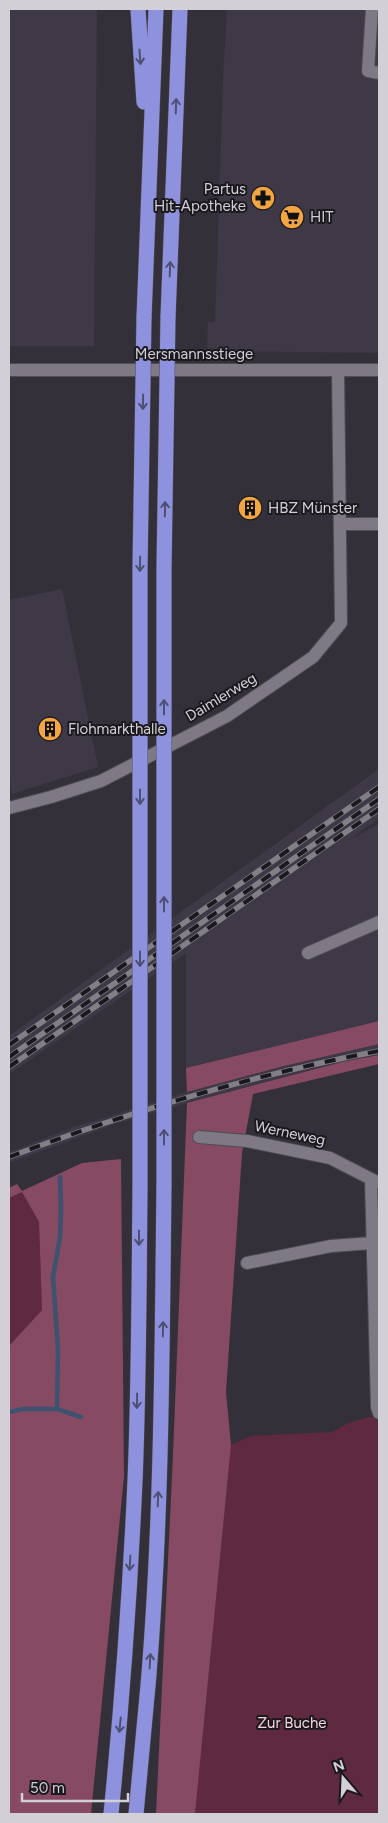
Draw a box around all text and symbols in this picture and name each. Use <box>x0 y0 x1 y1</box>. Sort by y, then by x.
one-way arrow <box>136 49 145 65</box>
one-way arrow <box>171 99 180 115</box>
place label: Partus Hit-Apotheke <box>154 180 246 215</box>
pharmacy icon: Partus Hit-Apotheke <box>250 185 276 211</box>
supermarket icon: HIT <box>279 204 305 230</box>
place label: HIT <box>310 208 334 226</box>
one-way arrow <box>165 261 174 277</box>
street label: Mersmannsstiege <box>135 345 253 363</box>
one-way arrow <box>138 394 148 410</box>
building icon: HBZ Münster <box>237 495 263 521</box>
place label: HBZ Münster <box>268 499 357 517</box>
one-way arrow <box>160 501 169 517</box>
one-way arrow <box>135 556 145 572</box>
street label: Daimlerweg <box>182 669 260 725</box>
one-way arrow <box>159 699 169 715</box>
building icon: Flohmarkthalle <box>37 716 63 742</box>
place label: Flohmarkthalle <box>68 720 166 738</box>
one-way arrow <box>135 788 145 804</box>
one-way arrow <box>159 896 169 912</box>
one-way arrow <box>135 950 145 967</box>
street label: Werneweg <box>253 1117 327 1149</box>
one-way arrow <box>159 1129 169 1145</box>
one-way arrow <box>134 1230 144 1246</box>
one-way arrow <box>158 1321 168 1338</box>
one-way arrow <box>132 1392 142 1408</box>
one-way arrow <box>153 1491 163 1508</box>
one-way arrow <box>126 1555 135 1571</box>
one-way arrow <box>145 1653 154 1669</box>
park label: Zur Buche <box>258 1714 326 1732</box>
one-way arrow <box>115 1717 125 1733</box>
north arrow <box>318 1753 368 1803</box>
text: N <box>331 1756 347 1776</box>
scale bar <box>22 1770 129 1802</box>
text: 50 m <box>30 1779 65 1797</box>

